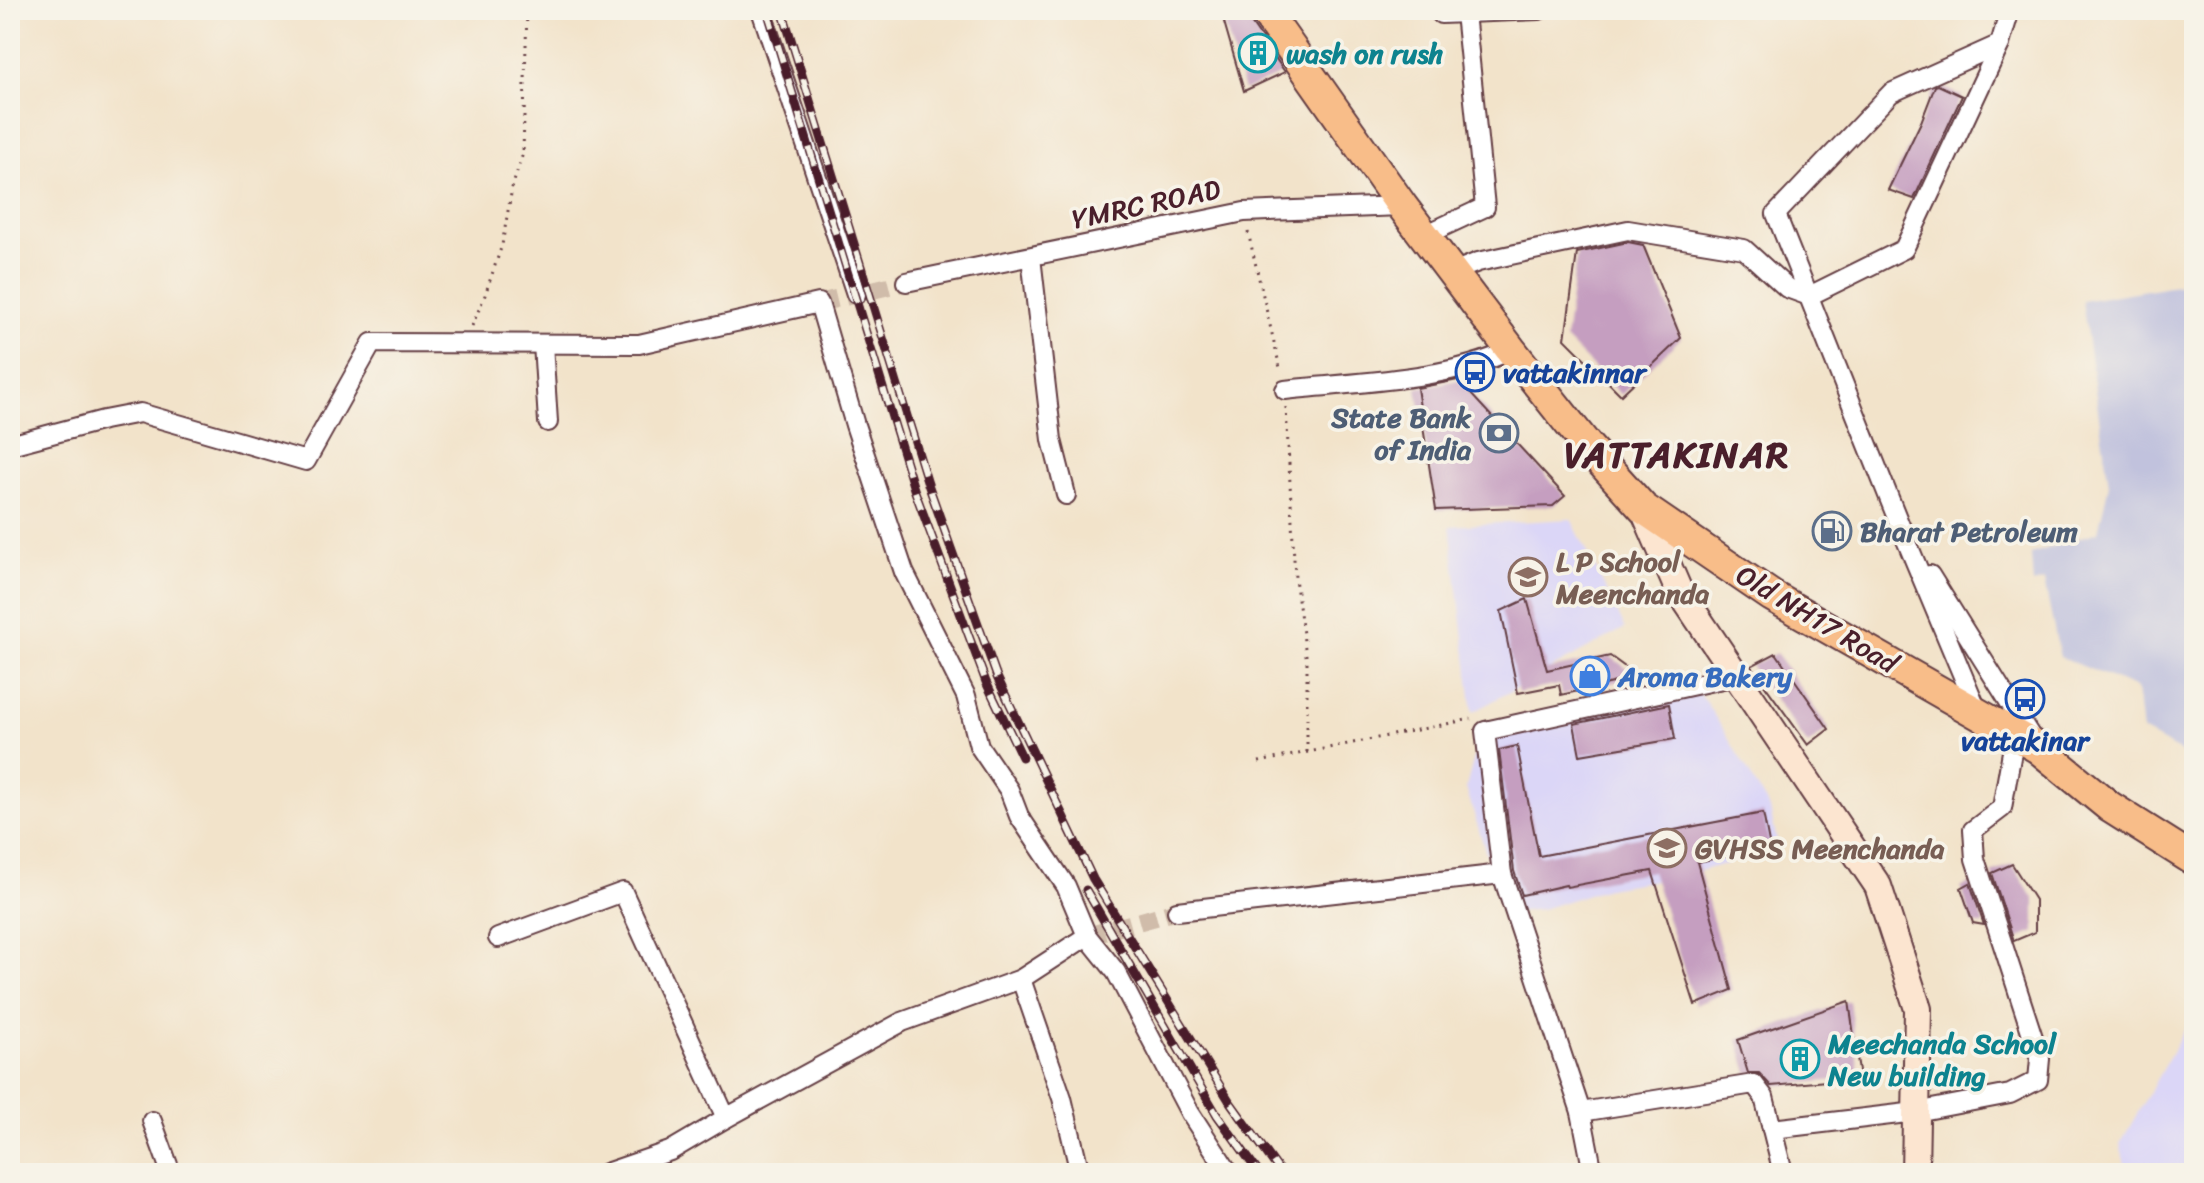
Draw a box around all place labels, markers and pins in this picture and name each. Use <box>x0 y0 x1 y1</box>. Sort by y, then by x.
place label: wash on rush <box>1286 29 1444 78</box>
building icon: wash on rush <box>1237 32 1279 74</box>
place label: vattakinnar <box>1503 348 1648 397</box>
bus stop icon: vattakinnar <box>1454 351 1496 393</box>
place label: State Bank of India <box>1330 393 1472 474</box>
bank icon: State Bank of India <box>1478 412 1520 454</box>
place label: Bharat Petroleum <box>1860 507 2078 556</box>
fuel station icon: Bharat Petroleum <box>1811 510 1853 552</box>
place label: L P School Meenchanda <box>1555 537 1709 618</box>
school or university icon: L P School Meenchanda <box>1507 556 1549 598</box>
place label: Aroma Bakery <box>1617 652 1793 701</box>
shop icon: Aroma Bakery <box>1569 655 1611 697</box>
bus stop icon: vattakinar <box>2004 678 2046 720</box>
place label: vattakinar <box>1961 716 2091 765</box>
place label: GVHSS Meenchanda <box>1695 824 1944 873</box>
school or university icon: GVHSS Meenchanda <box>1646 827 1688 869</box>
place label: Meechanda School New building <box>1827 1019 2057 1100</box>
building icon: Meechanda School New building <box>1779 1038 1821 1080</box>

